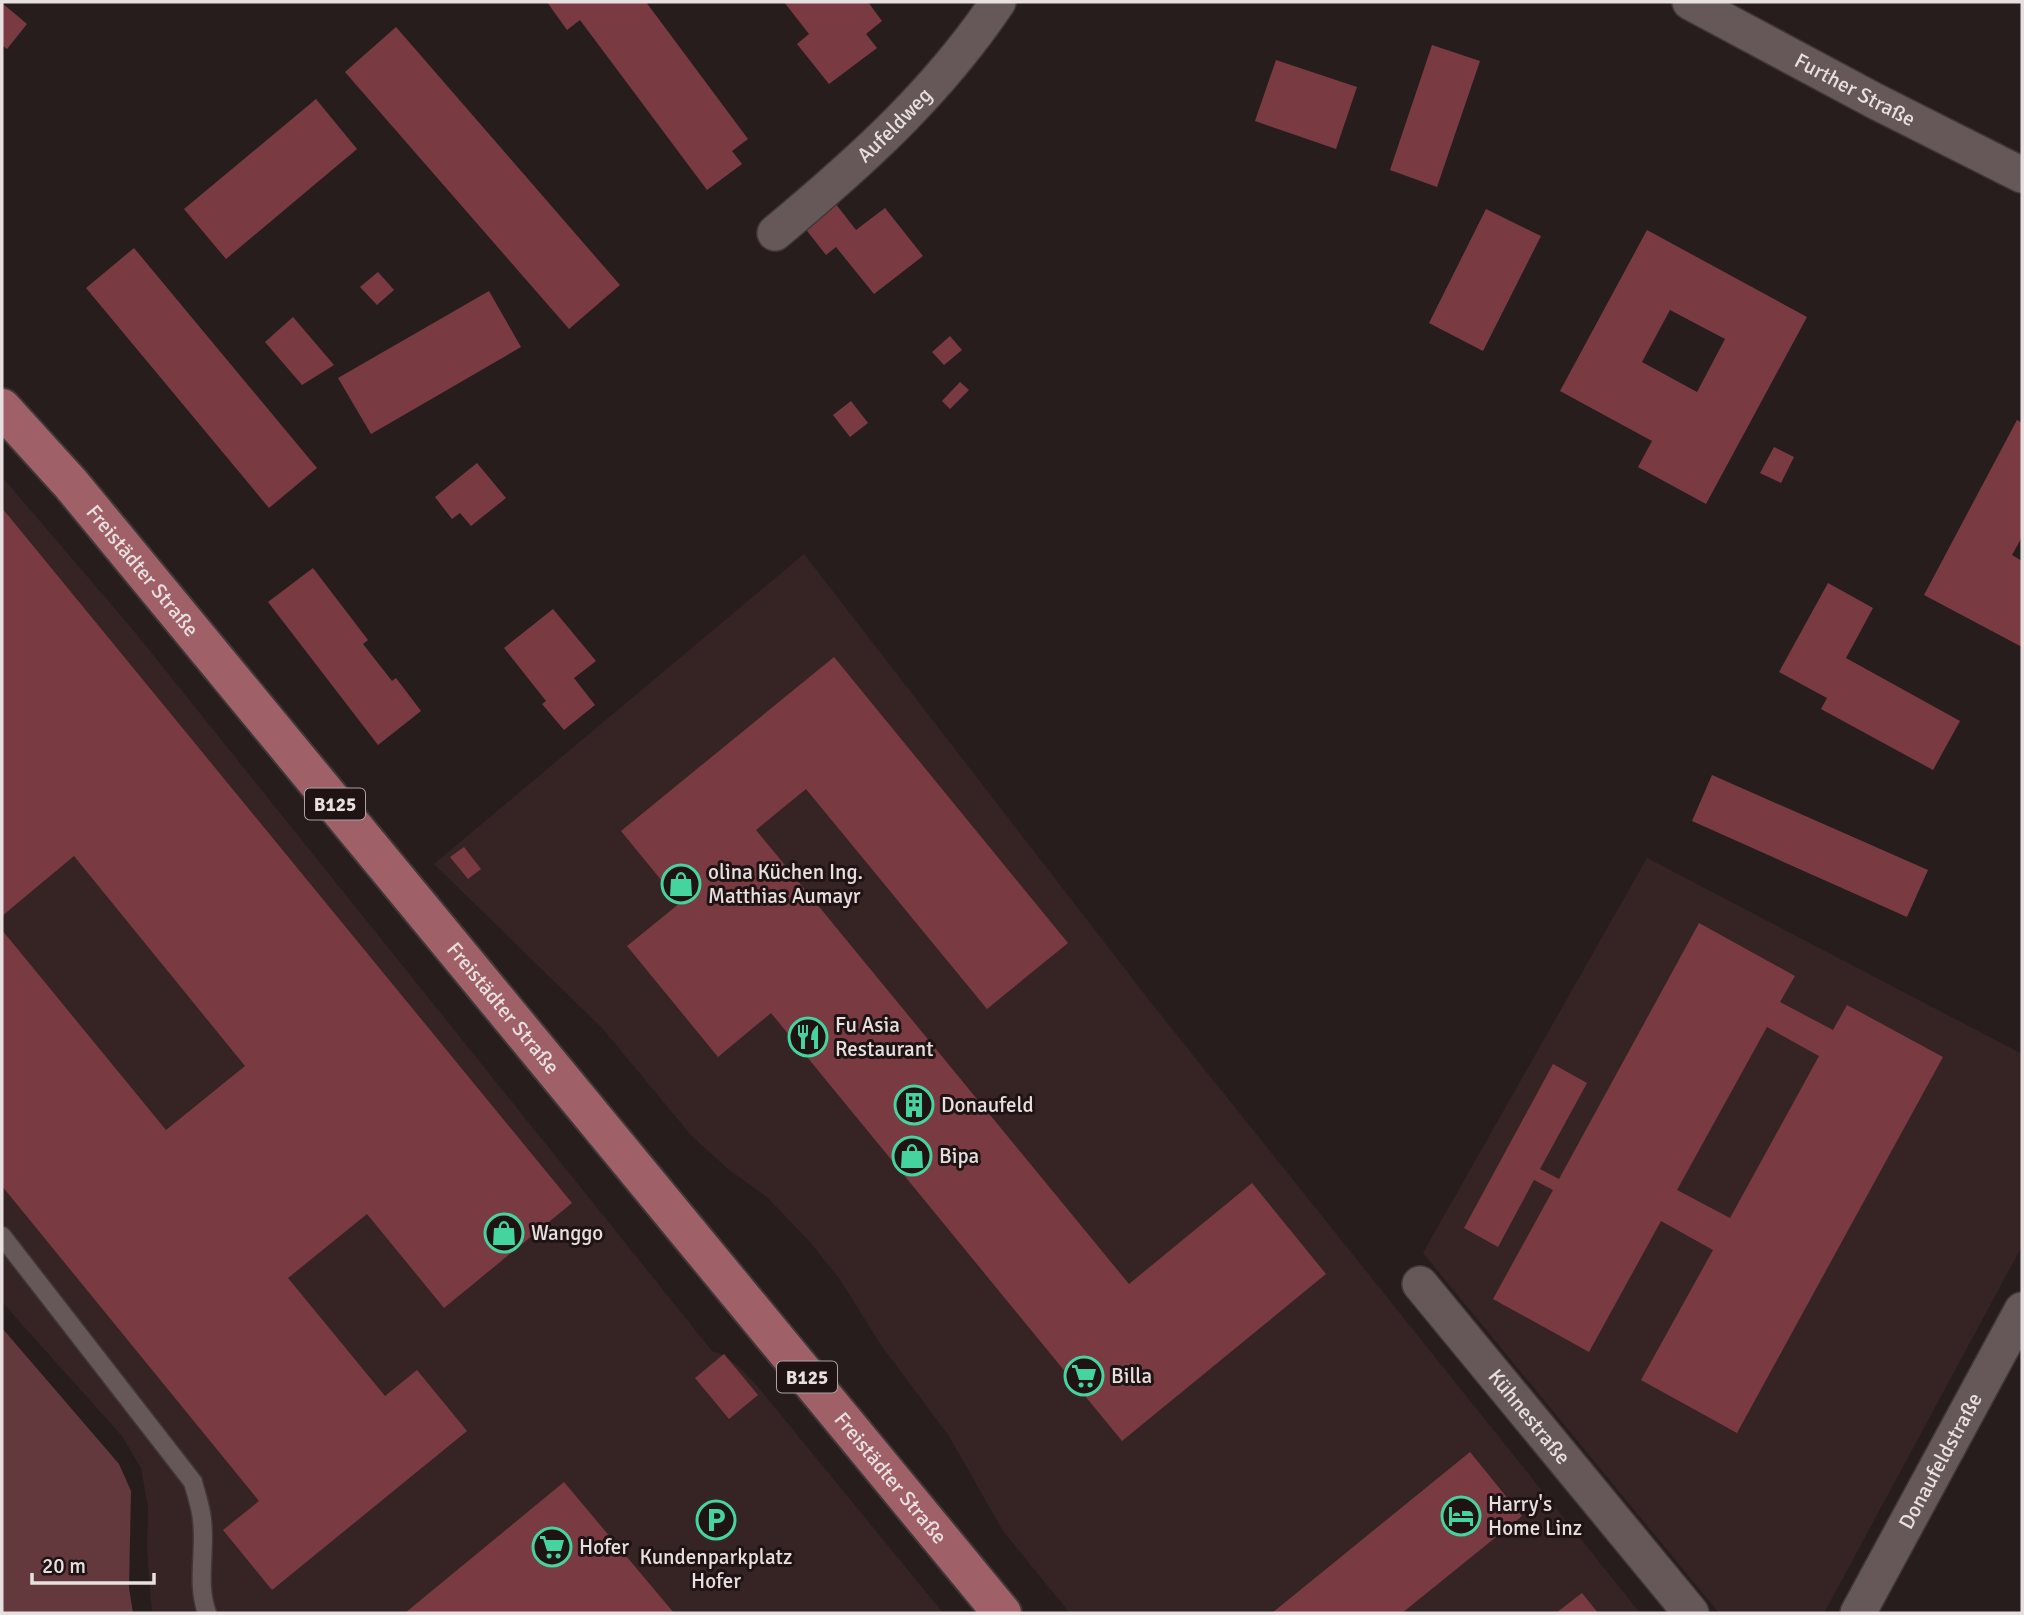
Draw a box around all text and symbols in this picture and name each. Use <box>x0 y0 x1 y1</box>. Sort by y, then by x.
street label: Further Straße <box>1790 47 1920 132</box>
street label: Aufeldweg <box>852 82 937 168</box>
street label: Freistädter Straße <box>80 499 204 642</box>
road number: B125 <box>305 789 365 820</box>
place label: olina Küchen Ing. Matthias Aumayr <box>708 859 863 909</box>
shop icon: olina Küchen Ing. Matthias Aumayr <box>660 863 702 905</box>
street label: Freistädter Straße <box>441 937 565 1079</box>
place label: Fu Asia Restaurant <box>835 1012 934 1062</box>
restaurant icon: Fu Asia Restaurant <box>787 1016 829 1058</box>
building icon: Donaufeld <box>893 1084 935 1126</box>
place label: Donaufeld <box>941 1092 1034 1118</box>
shop icon: Bipa <box>891 1135 933 1177</box>
place label: Bipa <box>939 1143 979 1169</box>
shop icon: Wanggo <box>483 1212 525 1254</box>
place label: Wanggo <box>531 1220 603 1246</box>
supermarket icon: Billa <box>1063 1355 1105 1397</box>
road number: B125 <box>777 1362 837 1392</box>
place label: Billa <box>1111 1363 1152 1389</box>
street label: Kühnestraße <box>1483 1364 1576 1470</box>
street label: Donaufeldstraße <box>1893 1388 1988 1534</box>
street label: Freistädter Straße <box>829 1407 953 1549</box>
place label: Harry's Home Linz <box>1488 1491 1582 1541</box>
hotel icon: Harry's Home Linz <box>1440 1495 1482 1537</box>
parking icon: Kundenparkplatz Hofer <box>695 1499 737 1541</box>
supermarket icon: Hofer <box>531 1526 573 1568</box>
place label: Hofer <box>579 1534 629 1560</box>
scale bar <box>32 1542 154 1586</box>
place label: Kundenparkplatz Hofer <box>640 1544 793 1594</box>
text: 20 m <box>42 1553 86 1579</box>

